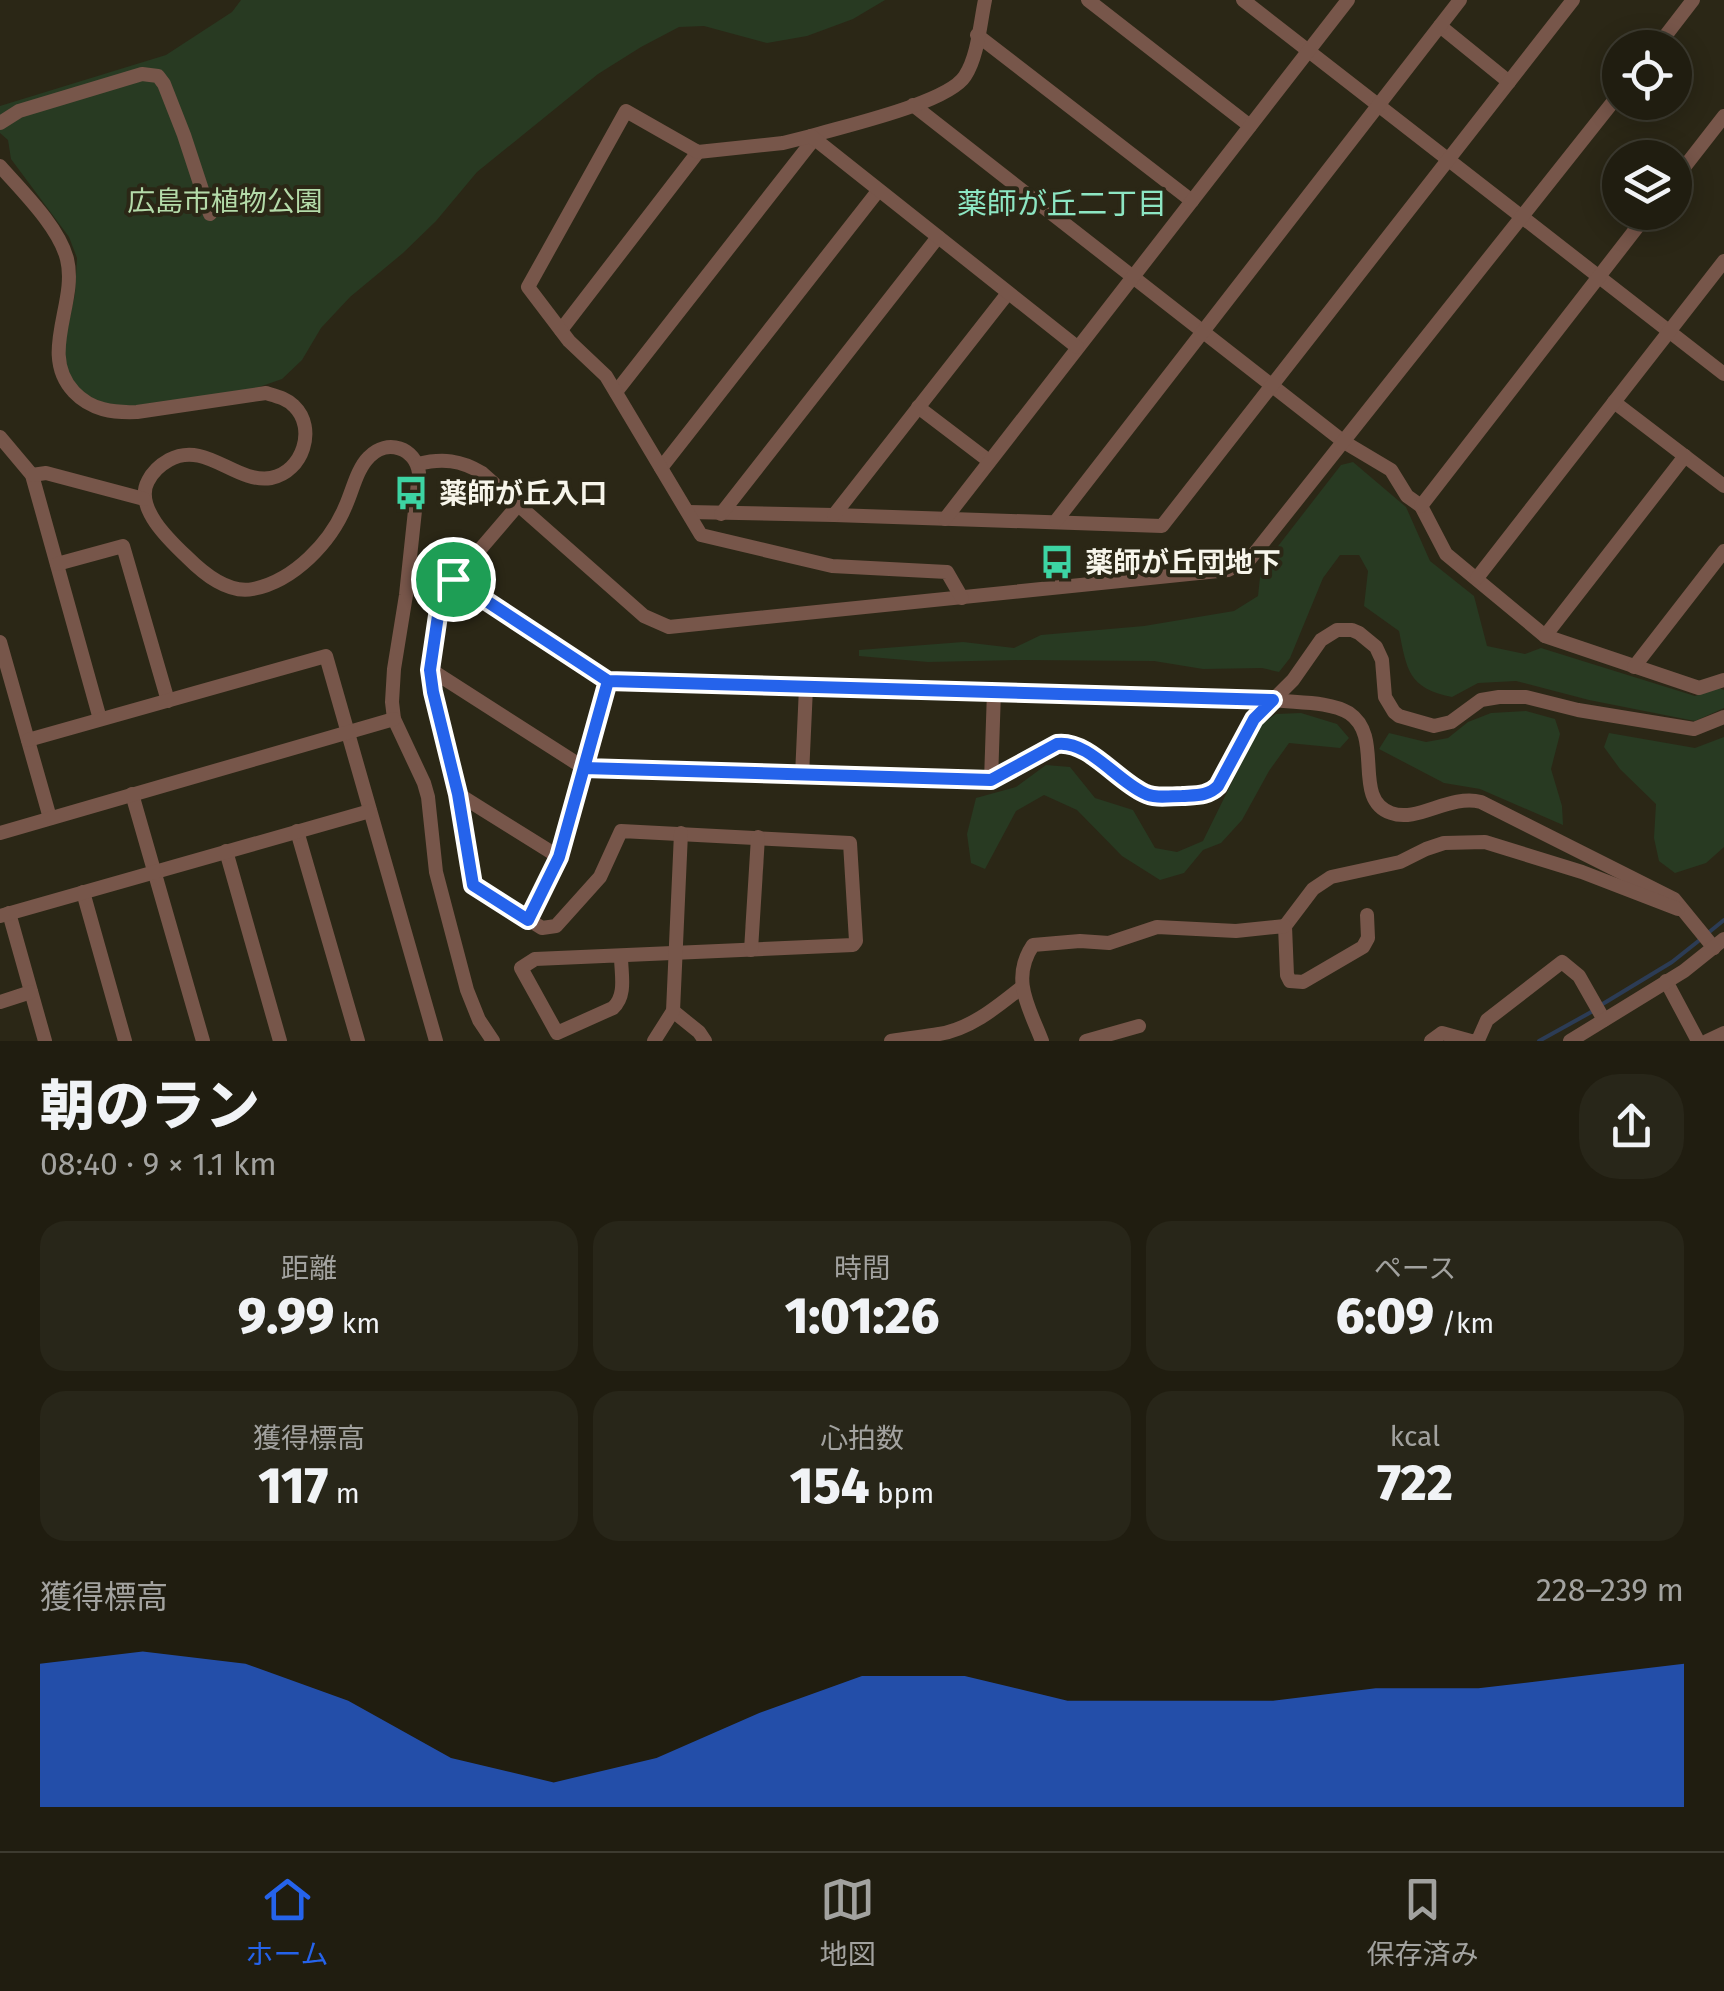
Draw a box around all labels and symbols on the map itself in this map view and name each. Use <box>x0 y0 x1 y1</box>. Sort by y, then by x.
park label: 広島市植物公園 <box>127 185 323 218</box>
district label: 薬師が丘二丁目 <box>957 186 1167 222</box>
bus stop icon: 薬師が丘入口 <box>392 474 430 512</box>
place label: 薬師が丘入口 <box>439 477 607 510</box>
pin <box>411 537 496 622</box>
bus stop icon: 薬師が丘団地下 <box>1038 543 1076 581</box>
place label: 薬師が丘団地下 <box>1085 546 1281 579</box>

